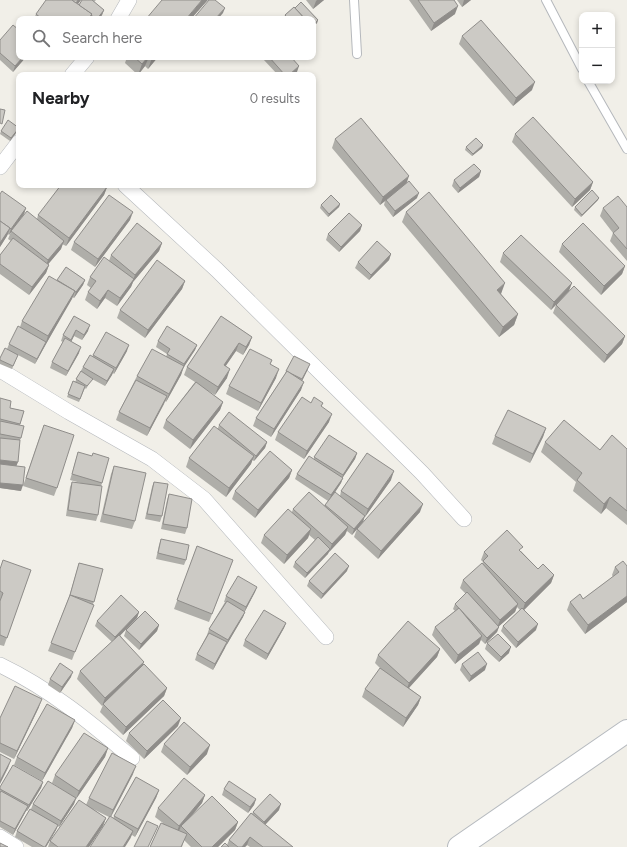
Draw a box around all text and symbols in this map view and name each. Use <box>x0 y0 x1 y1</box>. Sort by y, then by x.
map controls <box>579 12 615 84</box>
button: + <box>579 12 615 48</box>
search box <box>16 16 316 60</box>
icon: search <box>30 27 52 49</box>
text: Search here <box>62 29 142 47</box>
button: − <box>579 48 615 84</box>
text: Nearby <box>32 88 90 108</box>
text: 0 results <box>250 91 300 106</box>

